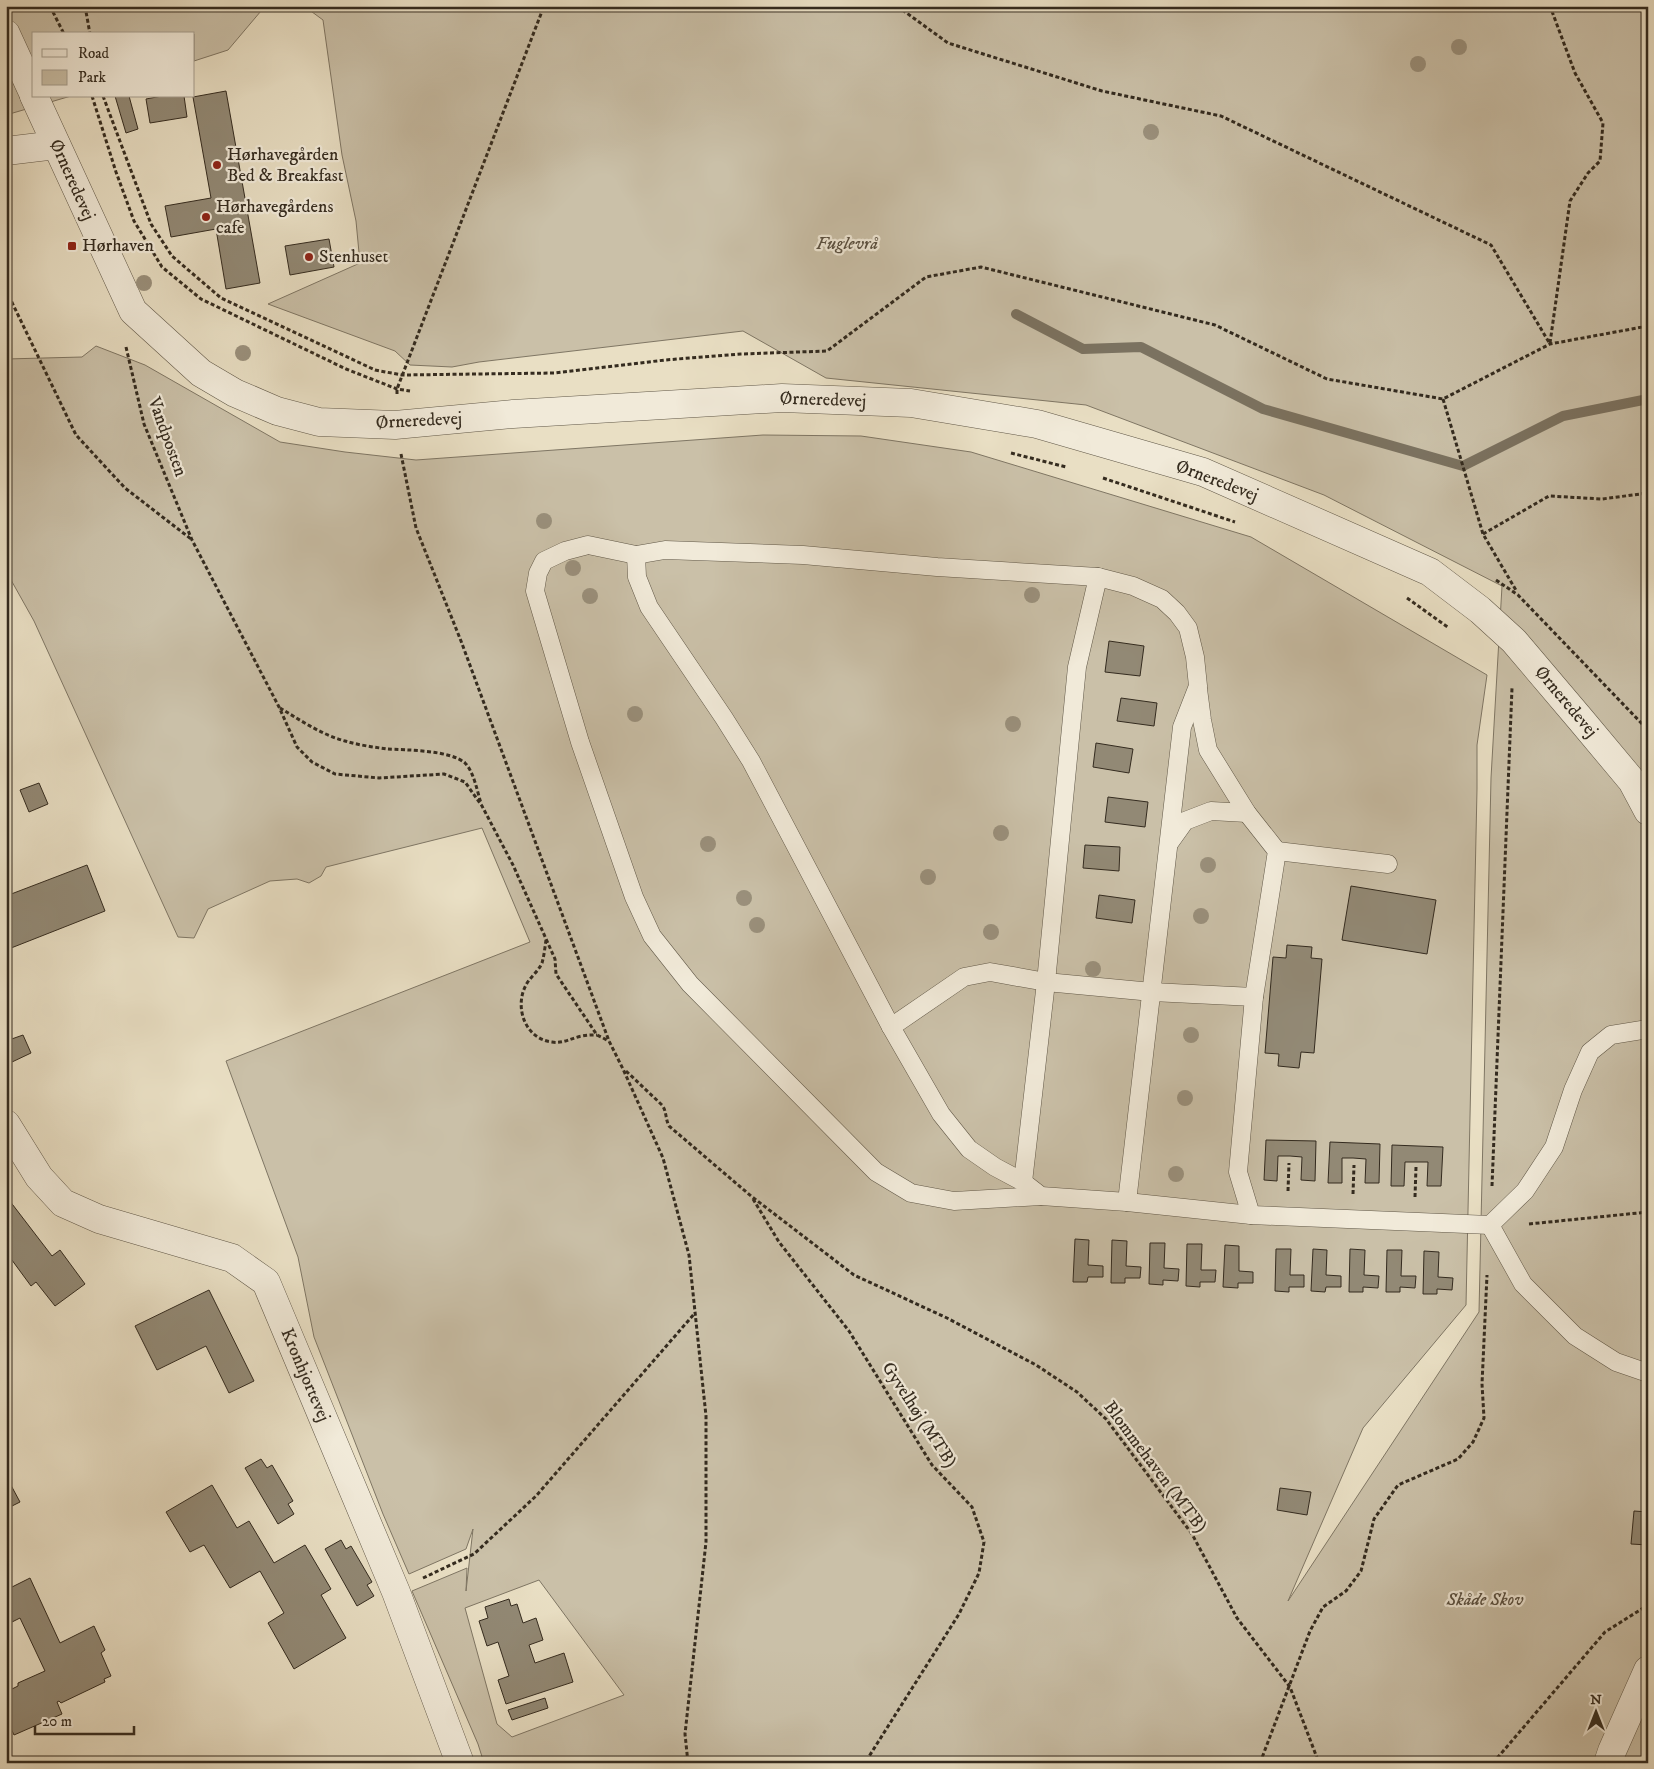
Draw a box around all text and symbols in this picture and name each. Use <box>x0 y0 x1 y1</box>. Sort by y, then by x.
legend <box>32 32 195 98</box>
text: Road <box>78 44 110 63</box>
text: Park <box>78 68 107 87</box>
street label: Ørneredevej <box>44 136 100 224</box>
place label: Hørhavegården Bed & Breakfast <box>227 144 344 187</box>
marker: Hørhavegården Bed & Breakfast <box>211 159 223 171</box>
place label: Hørhavegårdens cafe <box>216 196 333 239</box>
marker: Hørhavegårdens cafe <box>200 211 212 223</box>
park label: Fuglevrå <box>816 233 878 255</box>
place label: Hørhaven <box>82 235 154 257</box>
marker: Hørhaven <box>66 240 78 252</box>
place label: Stenhuset <box>319 246 389 268</box>
marker: Stenhuset <box>303 251 315 263</box>
street label: Ørneredevej <box>779 387 867 413</box>
street label: Vandposten <box>142 393 192 480</box>
street label: Ørneredevej <box>375 408 463 434</box>
street label: Ørneredevej <box>1173 455 1261 507</box>
street label: Ørneredevej <box>1530 662 1602 742</box>
street label: Kronhjortevej <box>275 1325 335 1425</box>
street label: Gyvelhøj (MTB) <box>877 1358 961 1472</box>
street label: Blommehaven (MTB) <box>1098 1397 1212 1537</box>
park label: Skåde Skov <box>1445 1589 1524 1611</box>
north arrow <box>1572 1686 1622 1736</box>
text: N <box>1590 1691 1602 1709</box>
scale bar <box>35 1704 134 1736</box>
text: 20 m <box>42 1712 72 1731</box>

